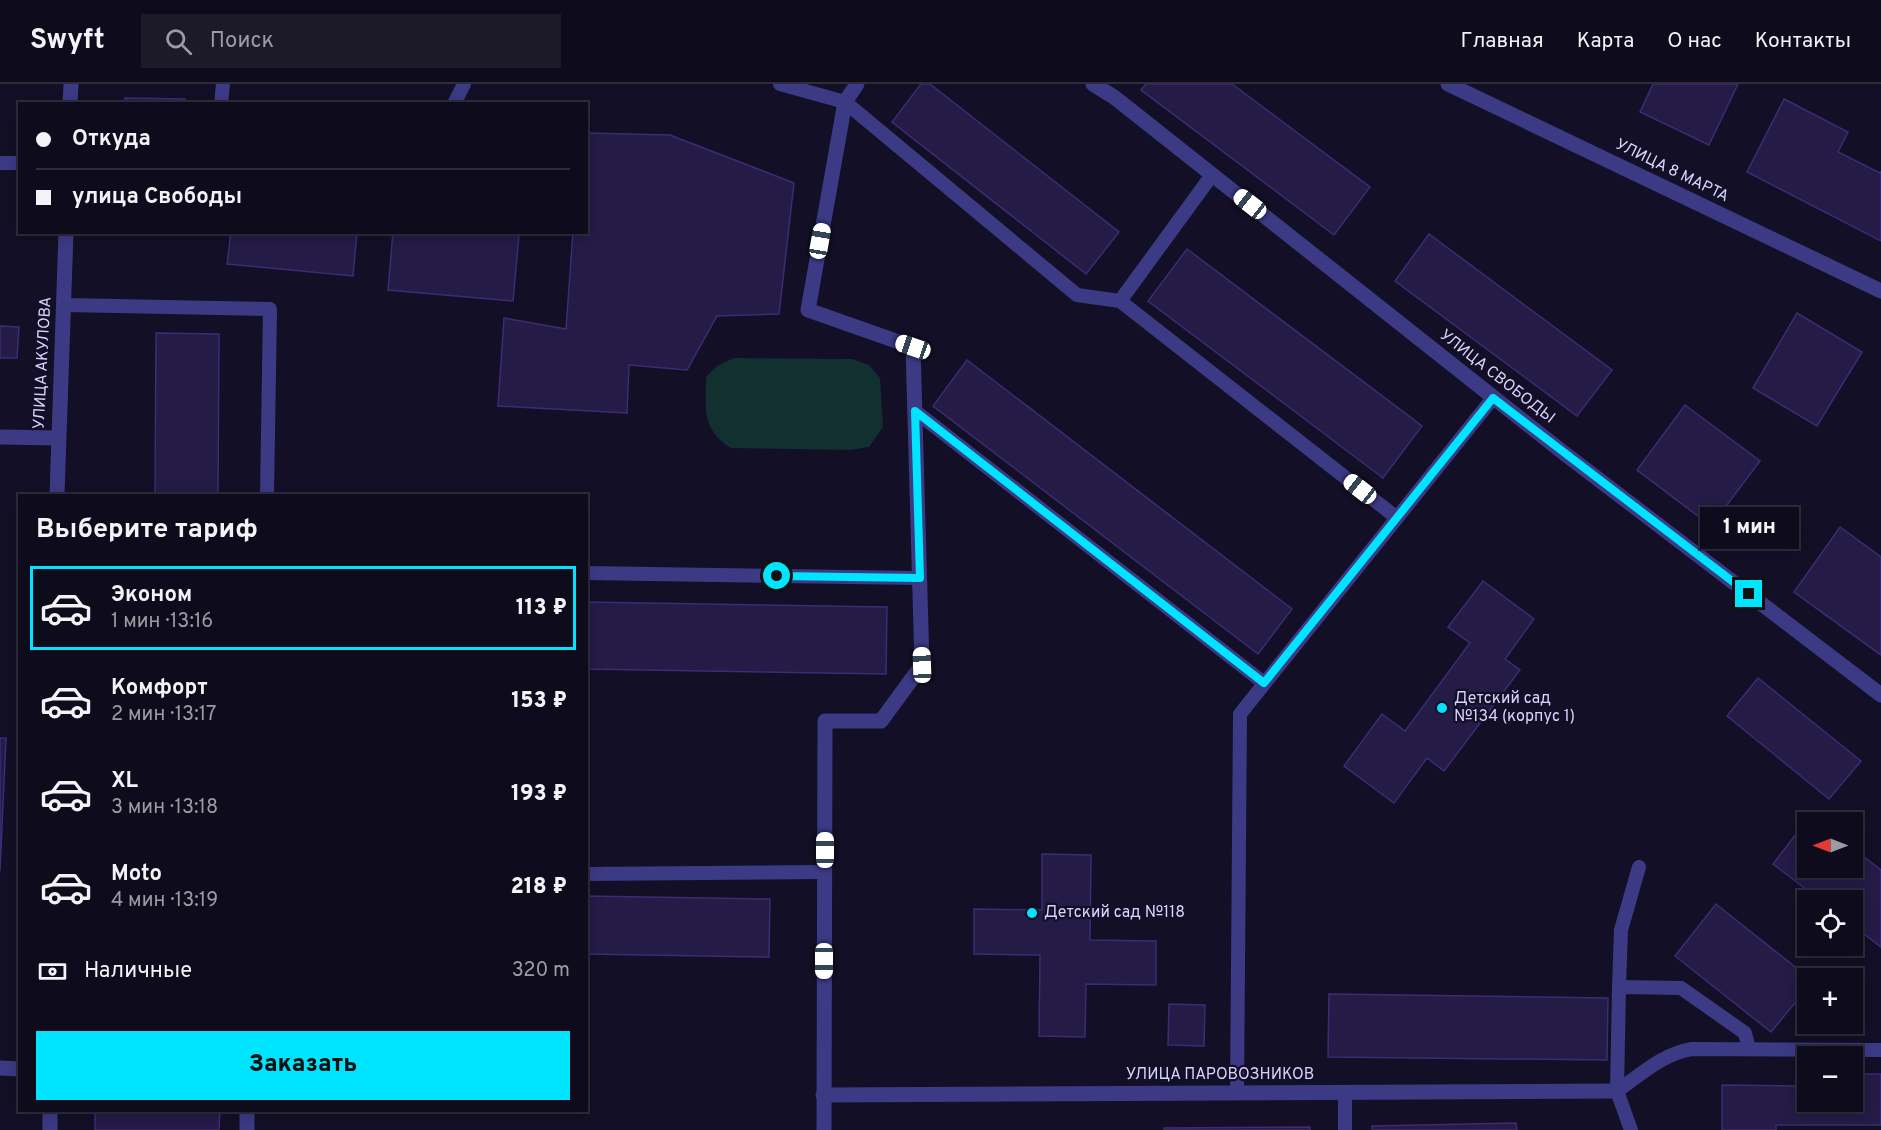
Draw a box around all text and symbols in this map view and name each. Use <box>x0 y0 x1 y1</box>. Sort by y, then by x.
search box <box>141 14 561 68</box>
text: Swyft <box>30 23 105 59</box>
icon: search <box>162 25 195 58</box>
text: Поиск <box>210 28 274 55</box>
text: Главная <box>1460 28 1544 55</box>
text: Карта <box>1577 28 1634 55</box>
text: О нас <box>1667 28 1722 55</box>
text: Контакты <box>1755 28 1851 55</box>
text: Откуда <box>72 126 151 153</box>
street label: УЛИЦА 8 МАРТА <box>1612 135 1732 207</box>
text: улица Свободы <box>72 184 242 211</box>
car <box>1230 186 1270 222</box>
car <box>808 222 832 260</box>
street label: УЛИЦА АКУЛОВА <box>30 296 56 430</box>
street label: УЛИЦА СВОБОДЫ <box>1435 326 1559 428</box>
car <box>893 333 933 361</box>
car <box>1340 471 1380 507</box>
callout: 1 мин <box>1700 507 1798 549</box>
text: Выберите тариф <box>36 513 258 547</box>
text: 1 мин <box>1723 515 1776 541</box>
route start <box>763 562 790 589</box>
route end <box>1735 580 1762 607</box>
icon: car <box>39 581 93 635</box>
text: Эконом <box>111 582 192 609</box>
text: 113 ₽ <box>516 595 567 622</box>
text: 1 мин · 13:16 <box>111 609 213 635</box>
car <box>912 647 932 683</box>
icon: car <box>39 674 93 728</box>
text: Комфорт <box>111 675 208 702</box>
text: 153 ₽ <box>511 688 567 715</box>
place label: Детский сад №134 (корпус 1) <box>1454 689 1575 727</box>
marker: Детский сад №134 (корпус 1) <box>1435 701 1449 715</box>
text: 2 мин · 13:17 <box>111 702 216 728</box>
icon: car <box>39 767 93 821</box>
text: XL <box>111 768 138 795</box>
text: 193 ₽ <box>511 781 567 808</box>
text: 3 мин · 13:18 <box>111 795 218 821</box>
north arrow <box>1797 812 1863 878</box>
map controls <box>1797 812 1863 1112</box>
car <box>816 832 834 868</box>
icon: car <box>39 860 93 914</box>
text: Moto <box>111 861 162 888</box>
text: 218 ₽ <box>510 874 567 901</box>
text: 4 мин · 13:19 <box>111 888 218 914</box>
button: locate <box>1797 890 1863 956</box>
place label: Детский сад №118 <box>1044 903 1185 923</box>
marker: Детский сад №118 <box>1025 906 1039 920</box>
car <box>815 943 833 979</box>
icon: cash <box>36 955 69 988</box>
text: Наличные <box>84 958 192 985</box>
text: 320 m <box>512 958 570 984</box>
button: + <box>1797 968 1863 1034</box>
button: Заказать <box>36 1031 570 1100</box>
button: − <box>1797 1046 1863 1112</box>
street label: УЛИЦА ПАРОВОЗНИКОВ <box>1126 1065 1314 1085</box>

